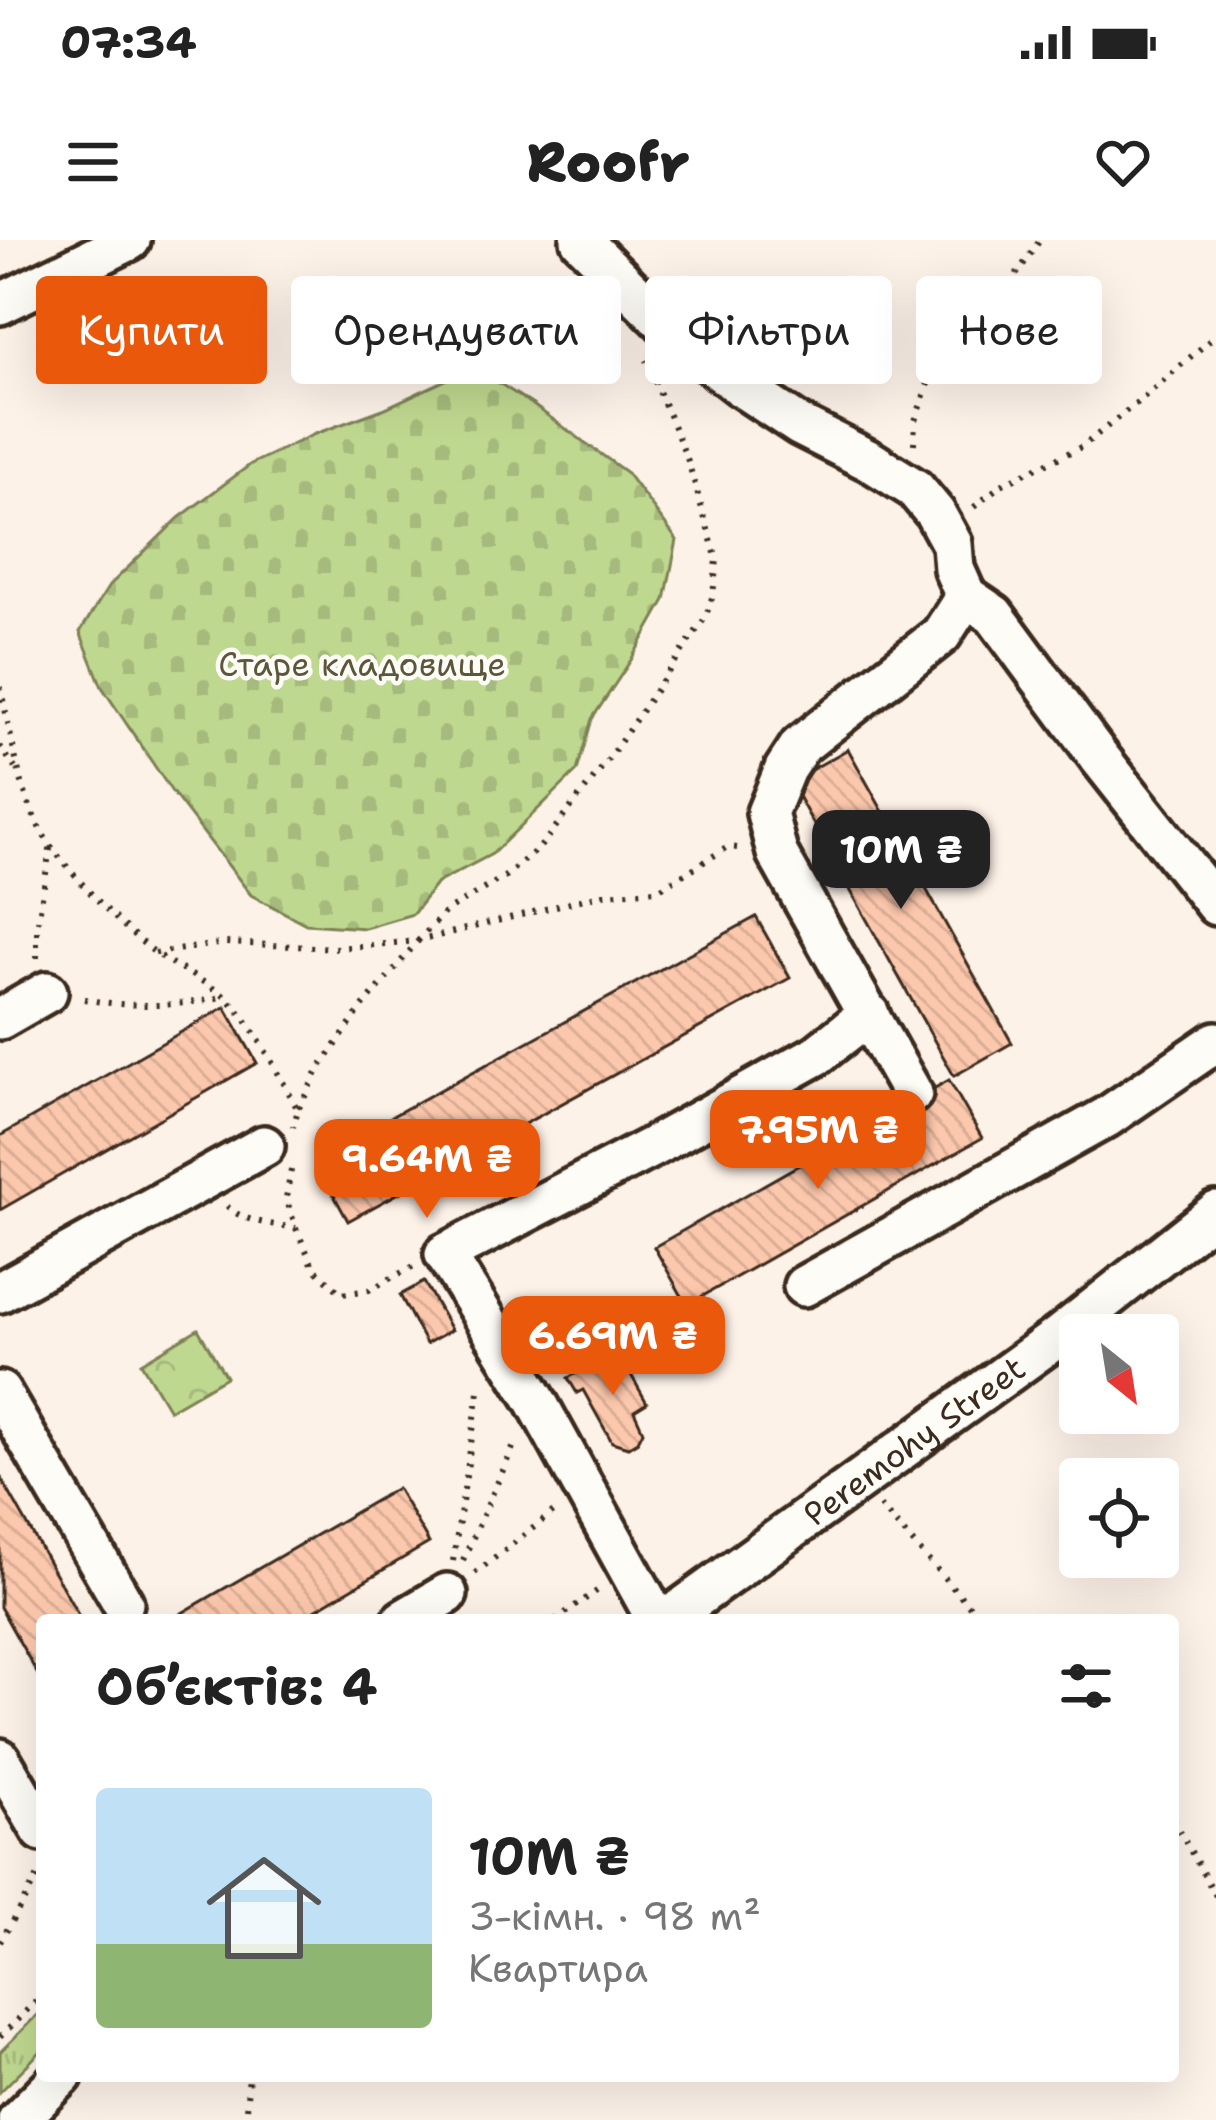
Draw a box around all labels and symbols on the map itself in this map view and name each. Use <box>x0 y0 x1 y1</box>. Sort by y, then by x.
park label: Старе кладовище <box>218 642 506 687</box>
pin: 10M ₴ <box>817 810 985 912</box>
pin: 7.95M ₴ <box>707 1090 929 1192</box>
pin: 9.64M ₴ <box>316 1119 538 1221</box>
pin: 6.69M ₴ <box>502 1296 724 1398</box>
north arrow <box>1059 1314 1179 1434</box>
street label: Peremohy Street <box>794 1345 1034 1536</box>

